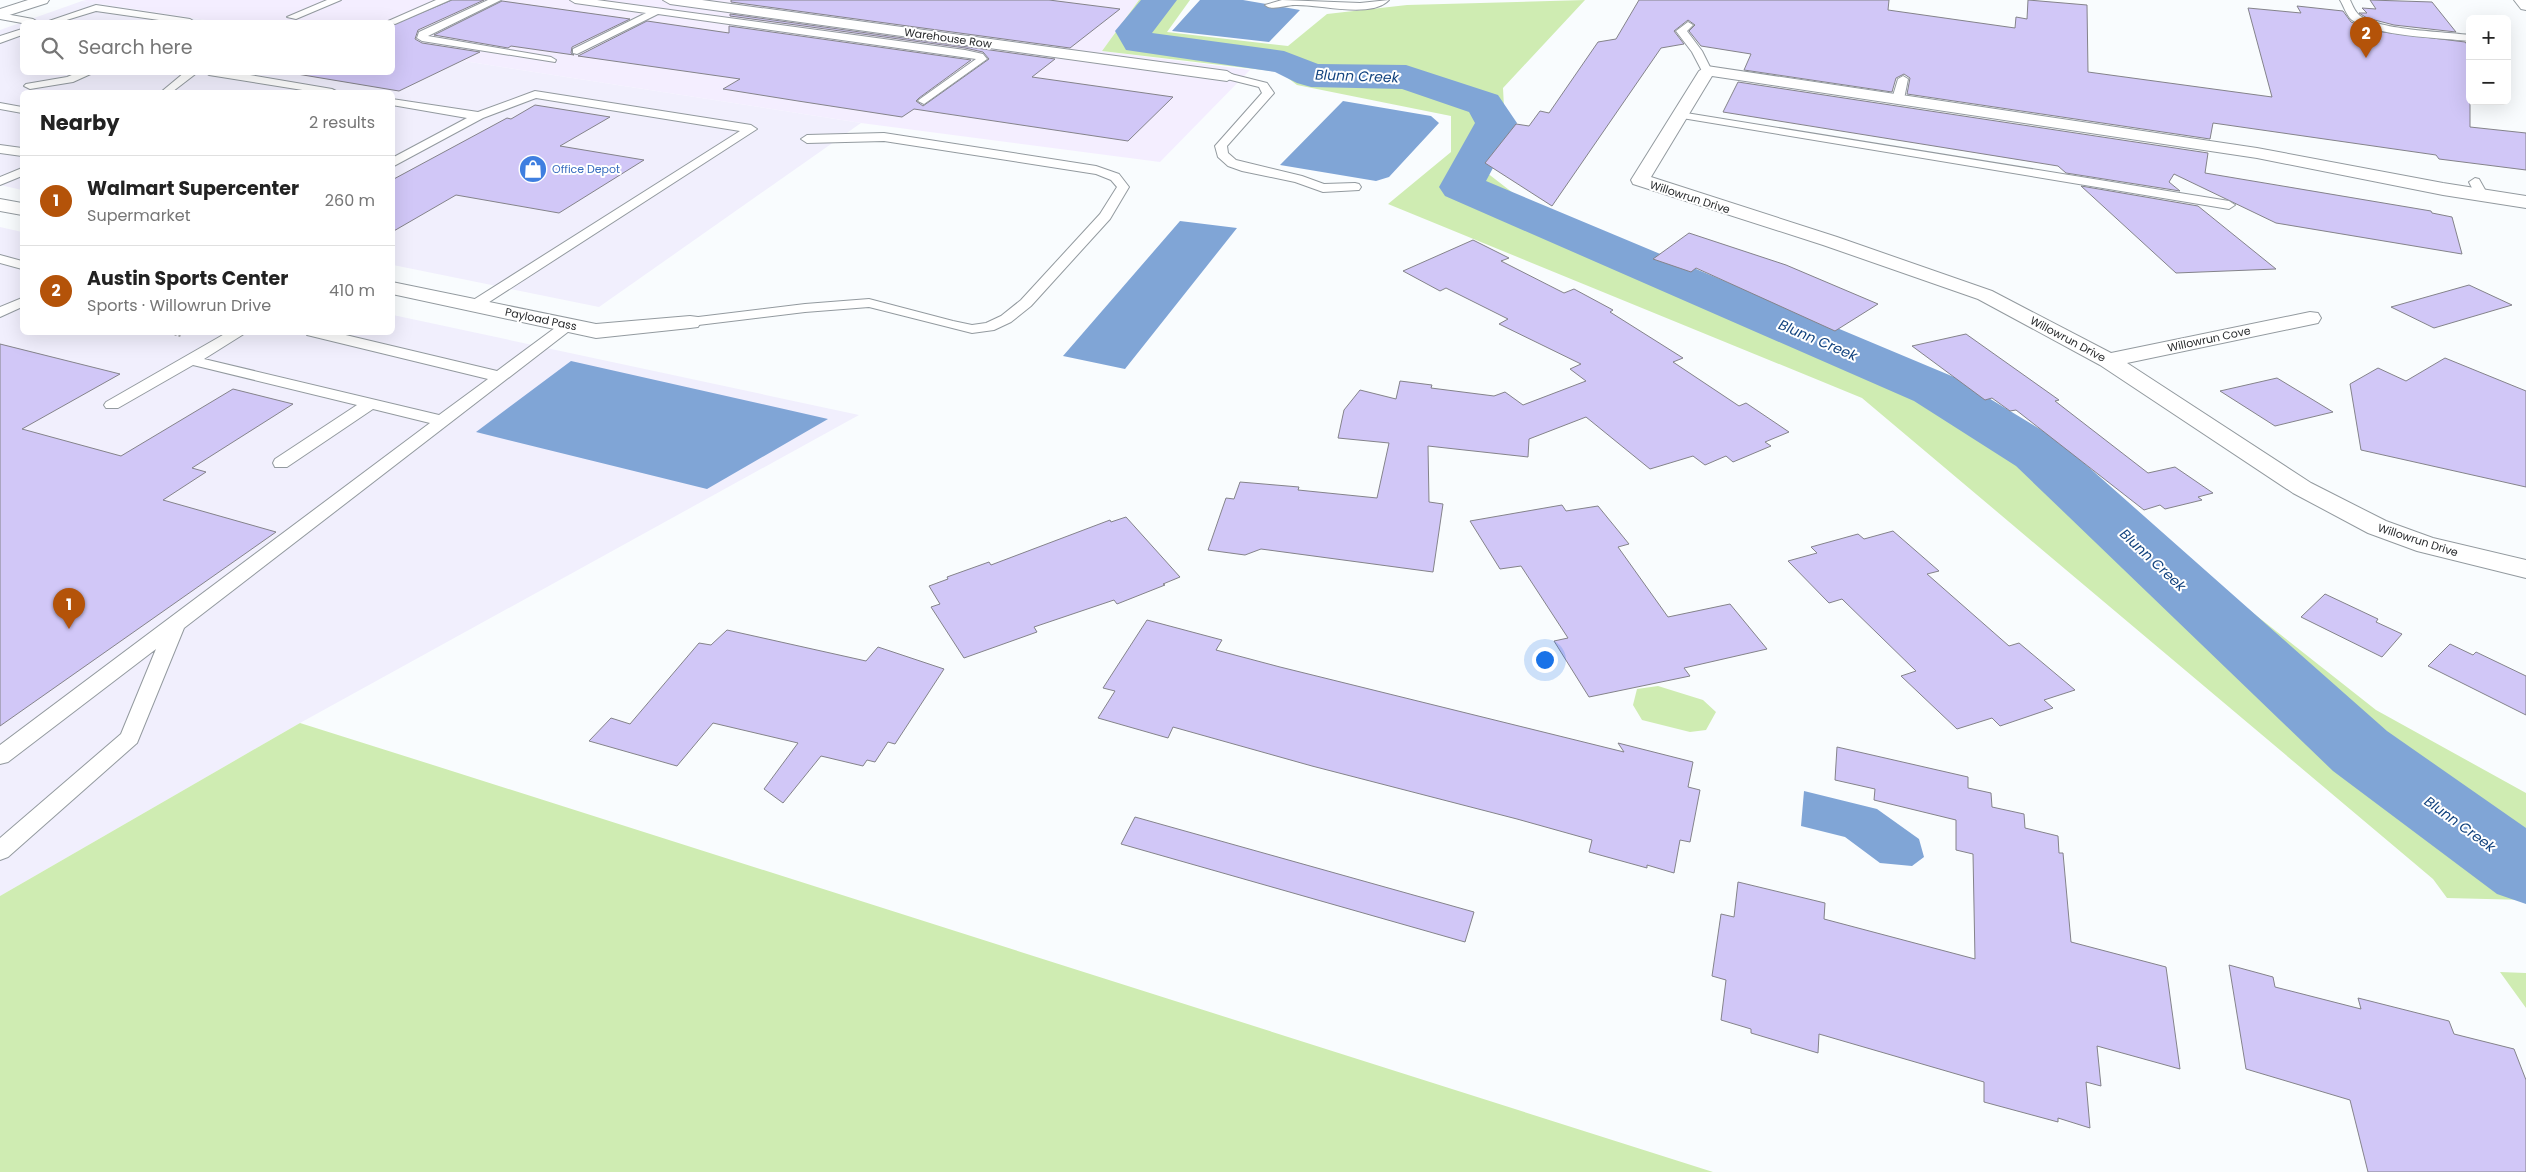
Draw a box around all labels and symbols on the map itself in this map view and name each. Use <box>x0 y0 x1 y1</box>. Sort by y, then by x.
pin: 2 <box>2350 17 2382 58</box>
street label: Warehouse Row <box>903 24 993 52</box>
water label: Blunn Creek <box>1315 65 1400 87</box>
shop icon: Office Depot <box>518 154 548 184</box>
place label: Office Depot <box>552 161 620 177</box>
street label: Willowrun Drive <box>1648 176 1732 218</box>
street label: Payload Pass <box>504 304 579 334</box>
street label: Willowrun Drive <box>2027 312 2109 366</box>
water label: Blunn Creek <box>1776 314 1861 366</box>
street label: Willowrun Cove <box>2166 322 2252 356</box>
street label: Willowrun Drive <box>2376 519 2460 561</box>
water label: Blunn Creek <box>2116 524 2191 596</box>
pin: 1 <box>53 588 85 629</box>
your location <box>1532 647 1558 673</box>
water label: Blunn Creek <box>2420 791 2500 857</box>

